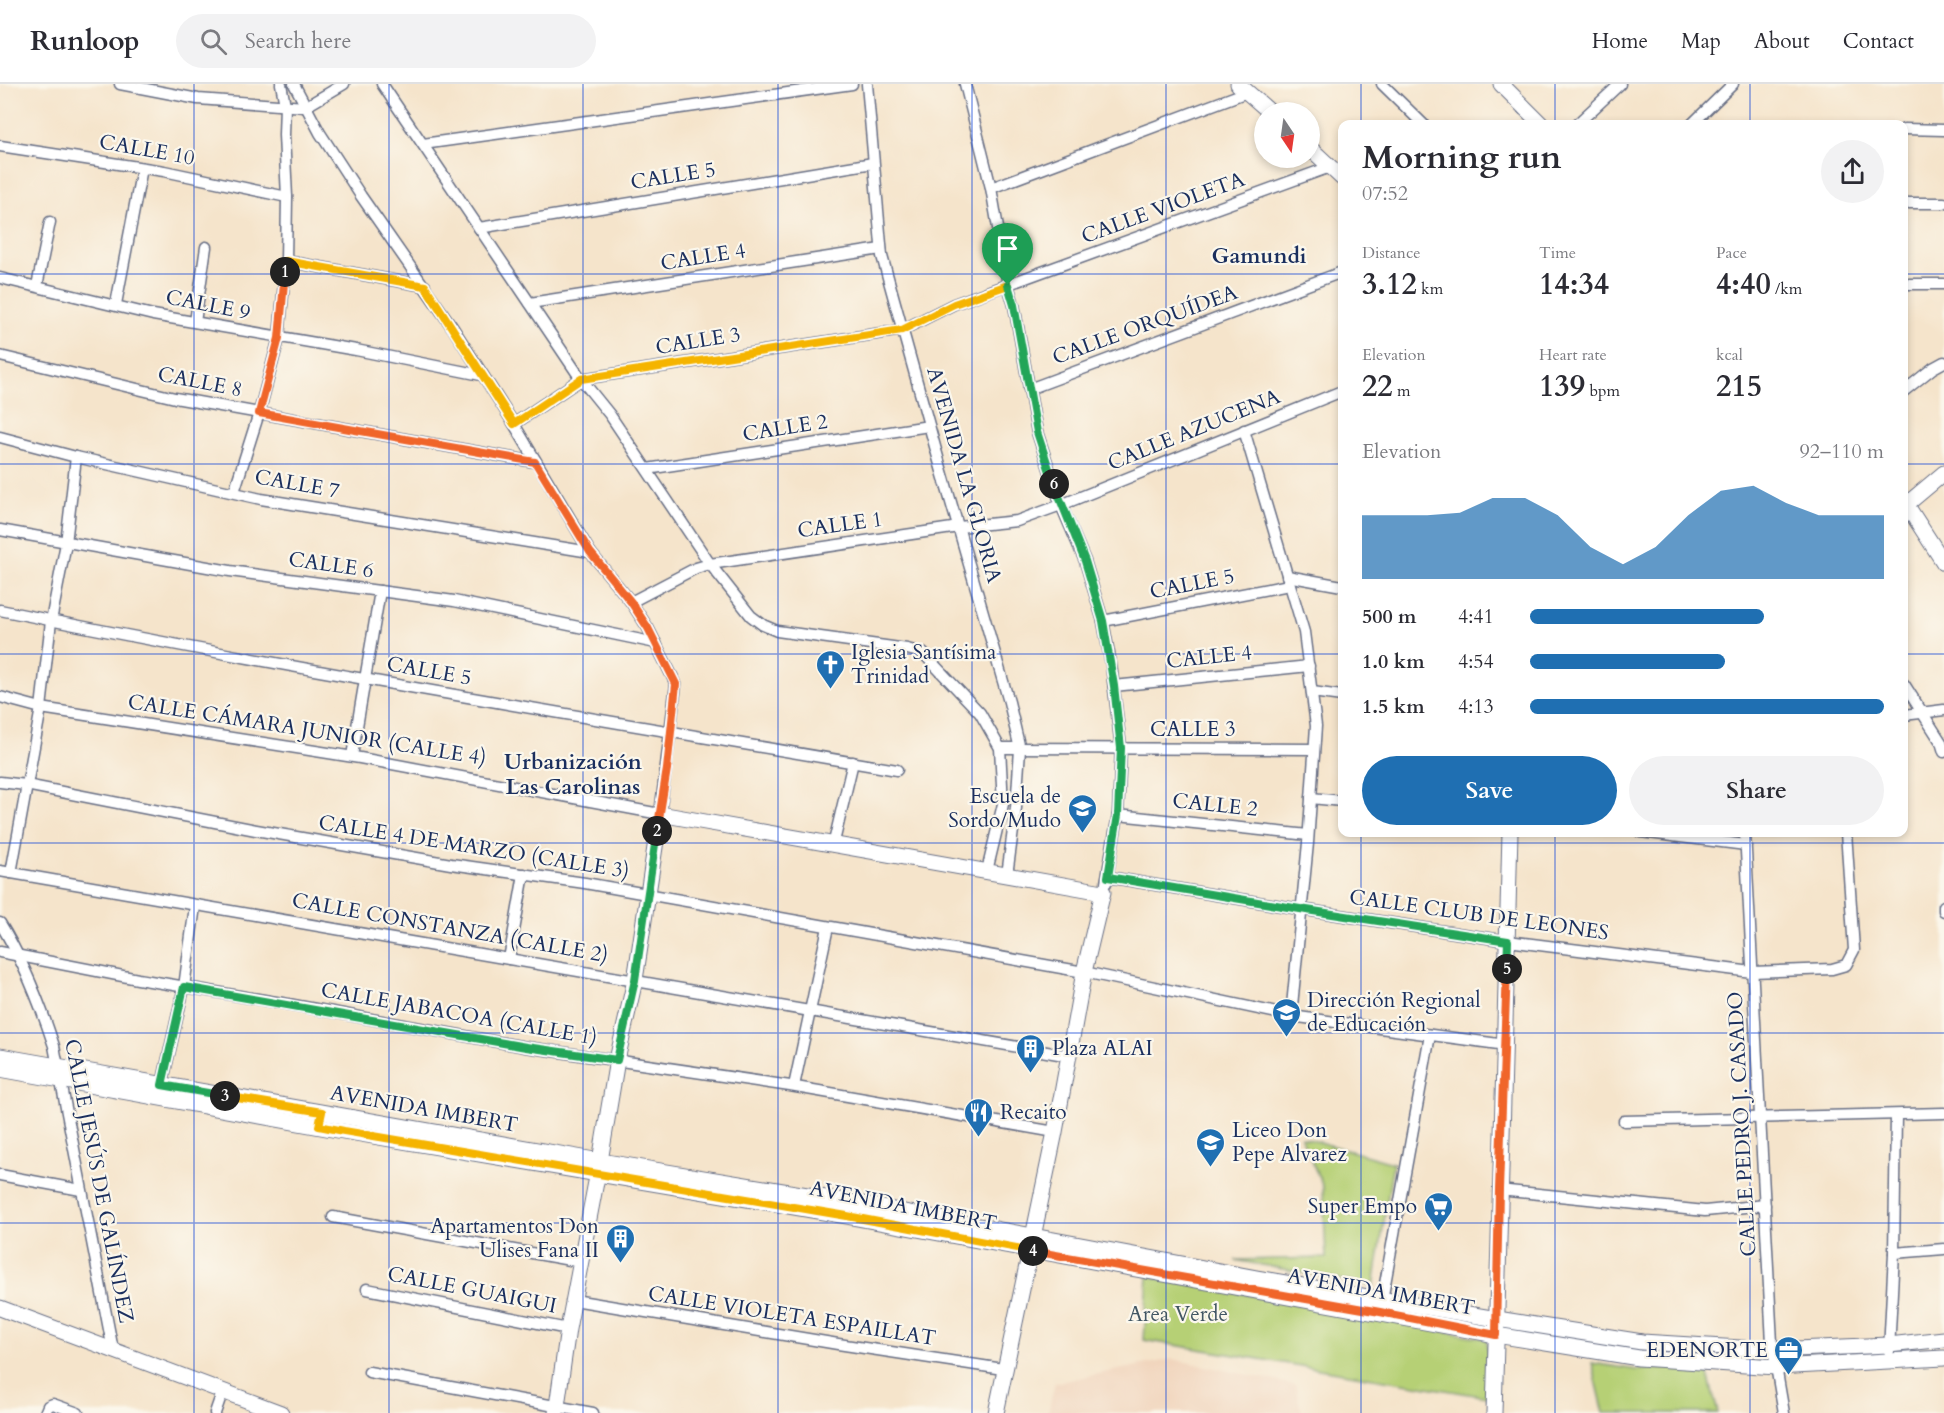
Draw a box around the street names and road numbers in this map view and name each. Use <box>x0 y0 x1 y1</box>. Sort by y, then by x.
street label: CALLE 10 <box>97 127 197 173</box>
street label: CALLE 5 <box>628 155 718 197</box>
street label: CALLE VIOLETA <box>1077 165 1249 251</box>
street label: CALLE 4 <box>658 236 748 278</box>
street label: CALLE ORQUÍDEA <box>1048 278 1242 372</box>
street label: CALLE 9 <box>163 283 253 327</box>
street label: CALLE 3 <box>653 320 743 362</box>
street label: CALLE 8 <box>155 360 245 404</box>
street label: AVENIDA LA GLORIA <box>919 364 1009 586</box>
street label: CALLE AZUCENA <box>1103 382 1285 478</box>
street label: CALLE 2 <box>740 407 830 449</box>
street label: CALLE 7 <box>252 462 342 506</box>
street label: CALLE 1 <box>796 505 884 545</box>
street label: CALLE 6 <box>287 545 375 585</box>
street label: CALLE 5 <box>1147 562 1237 606</box>
street label: CALLE 4 <box>1165 638 1253 676</box>
street label: CALLE 5 <box>384 649 474 693</box>
street label: CALLE CÁMARA JUNIOR (CALLE 4) <box>126 687 488 773</box>
street label: CALLE 3 <box>1150 715 1236 744</box>
street label: CALLE 2 <box>1171 786 1259 824</box>
street label: CALLE 4 DE MARZO (CALLE 3) <box>317 808 631 886</box>
street label: CALLE CLUB DE LEONES <box>1347 882 1611 948</box>
street label: CALLE CONSTANZA (CALLE 2) <box>290 886 610 970</box>
street label: CALLE JABACOA (CALLE 1) <box>319 975 599 1053</box>
street label: CALLE PEDRO J. CASADO <box>1721 991 1763 1257</box>
street label: CALLE JESÚS DE GALÍNDEZ <box>57 1036 142 1326</box>
street label: AVENIDA IMBERT <box>328 1078 520 1140</box>
street label: AVENIDA IMBERT <box>807 1174 999 1238</box>
street label: CALLE GUAIGUI <box>385 1259 559 1321</box>
street label: AVENIDA IMBERT <box>1285 1261 1477 1323</box>
street label: CALLE VIOLETA ESPAILLAT <box>646 1279 938 1353</box>

